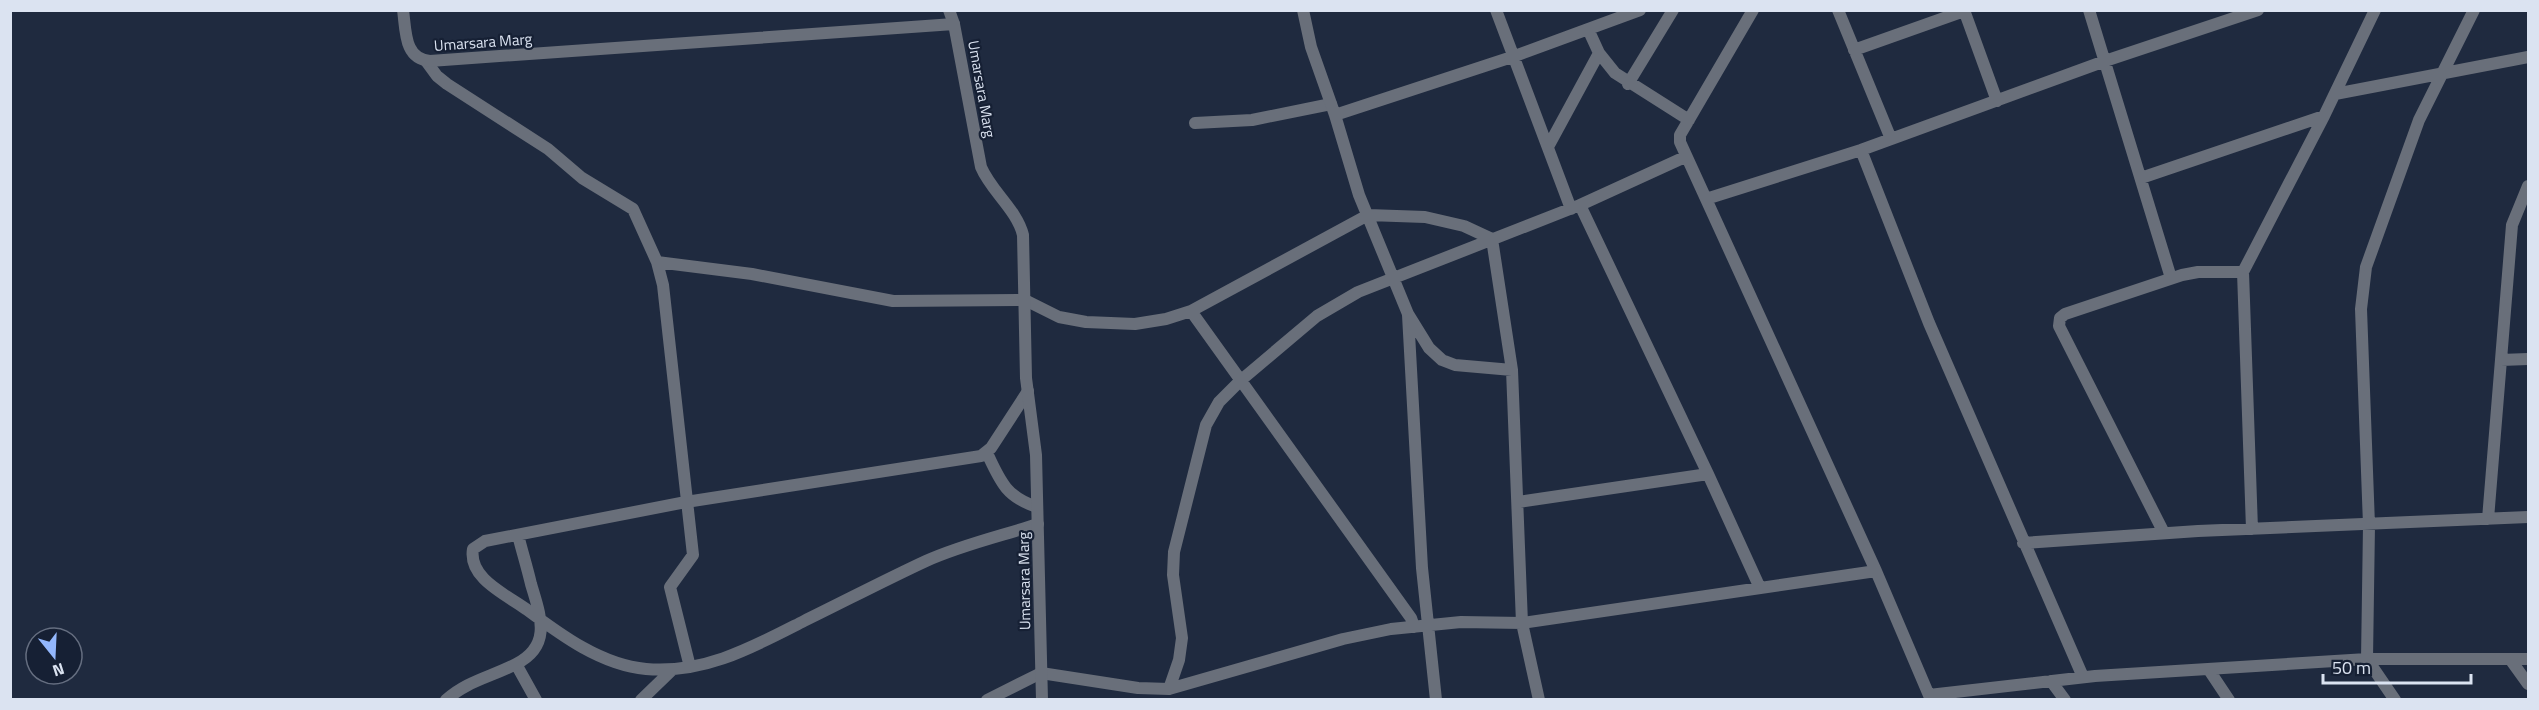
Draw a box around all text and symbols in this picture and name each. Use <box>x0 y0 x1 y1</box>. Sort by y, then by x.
street label: Umarsara Marg <box>433 27 533 57</box>
street label: Umarsara Marg <box>962 39 1002 140</box>
street label: Umarsara Marg <box>1012 531 1036 630</box>
north arrow <box>24 626 84 686</box>
scale bar <box>2323 647 2472 685</box>
text: 50 m <box>2332 654 2371 681</box>
text: N <box>50 657 68 683</box>

